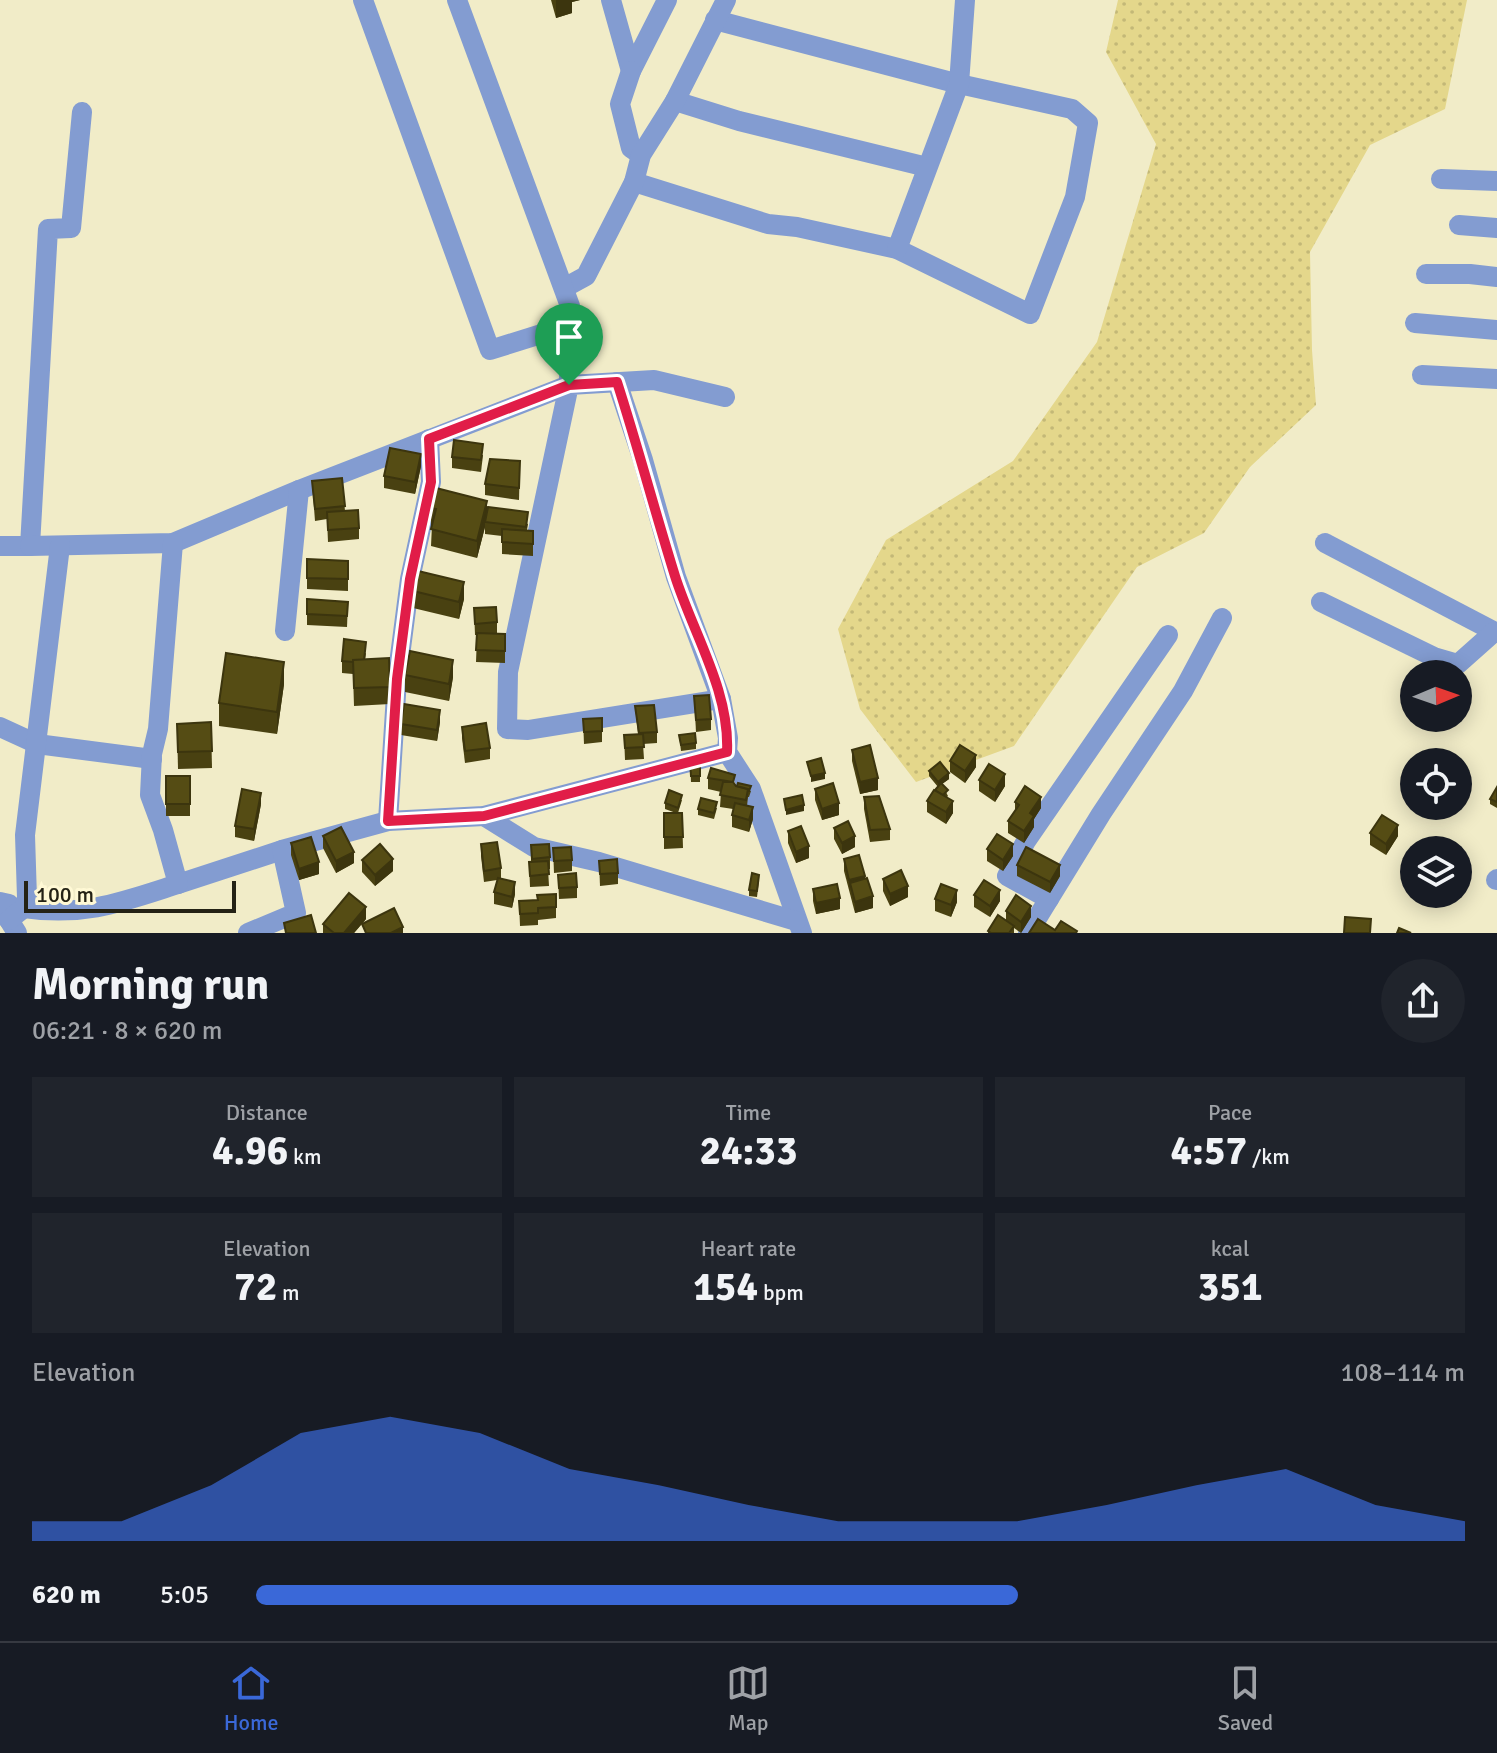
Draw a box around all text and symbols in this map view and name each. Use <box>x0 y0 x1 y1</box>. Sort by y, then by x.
pin <box>535 303 603 385</box>
icon: arrive <box>547 315 591 359</box>
north arrow <box>1400 660 1472 732</box>
map controls <box>1400 660 1472 908</box>
button: locate <box>1400 748 1472 820</box>
button: layers <box>1400 836 1472 908</box>
scale bar <box>24 877 236 913</box>
text: 100 m <box>36 881 94 908</box>
text: Morning run <box>32 958 269 1012</box>
button: share <box>1381 959 1465 1043</box>
text: 06:21 · 8 × 620 m <box>32 1015 223 1047</box>
text: Distance <box>226 1099 308 1126</box>
text: Time <box>726 1099 771 1126</box>
text: Pace <box>1208 1099 1252 1126</box>
text: 4.96 <box>212 1126 288 1176</box>
text: 24:33 <box>699 1126 798 1176</box>
text: 4:57 <box>1171 1126 1247 1176</box>
text: km <box>288 1143 322 1170</box>
text: /km <box>1247 1143 1290 1170</box>
text: Elevation <box>223 1235 311 1262</box>
text: Heart rate <box>701 1235 796 1262</box>
text: kcal <box>1211 1235 1249 1262</box>
text: 72 <box>234 1262 277 1312</box>
text: 154 <box>693 1262 758 1312</box>
text: 351 <box>1198 1262 1263 1312</box>
text: m <box>277 1279 300 1306</box>
text: bpm <box>758 1279 804 1306</box>
text: Elevation <box>32 1357 136 1389</box>
text: 108–114 m <box>1341 1357 1465 1389</box>
text: 620 m <box>32 1579 101 1611</box>
text: 5:05 <box>160 1579 209 1611</box>
tab: Home <box>224 1661 279 1736</box>
tab: Map <box>726 1661 770 1736</box>
tab: Saved <box>1218 1661 1273 1736</box>

